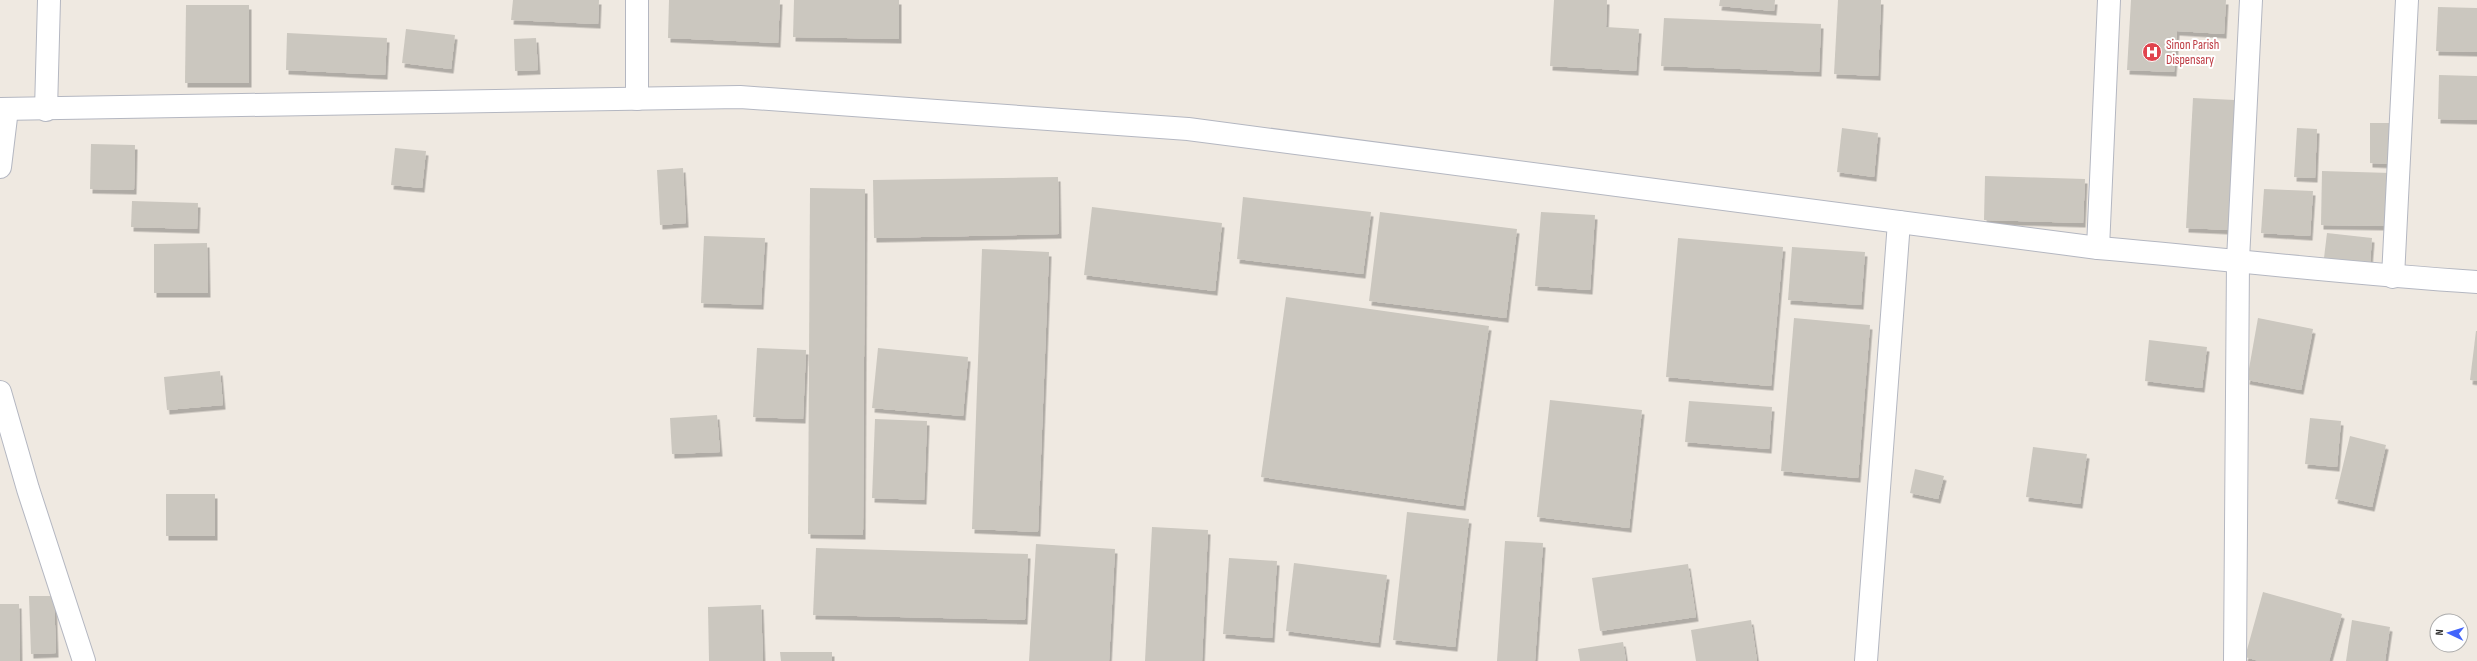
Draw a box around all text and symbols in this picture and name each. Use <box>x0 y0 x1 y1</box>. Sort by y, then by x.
place label: Sinon Parish Dispensary <box>2166 37 2219 68</box>
hospital icon: Sinon Parish Dispensary <box>2141 41 2163 63</box>
north arrow <box>2429 613 2469 653</box>
text: N <box>2433 629 2446 636</box>

